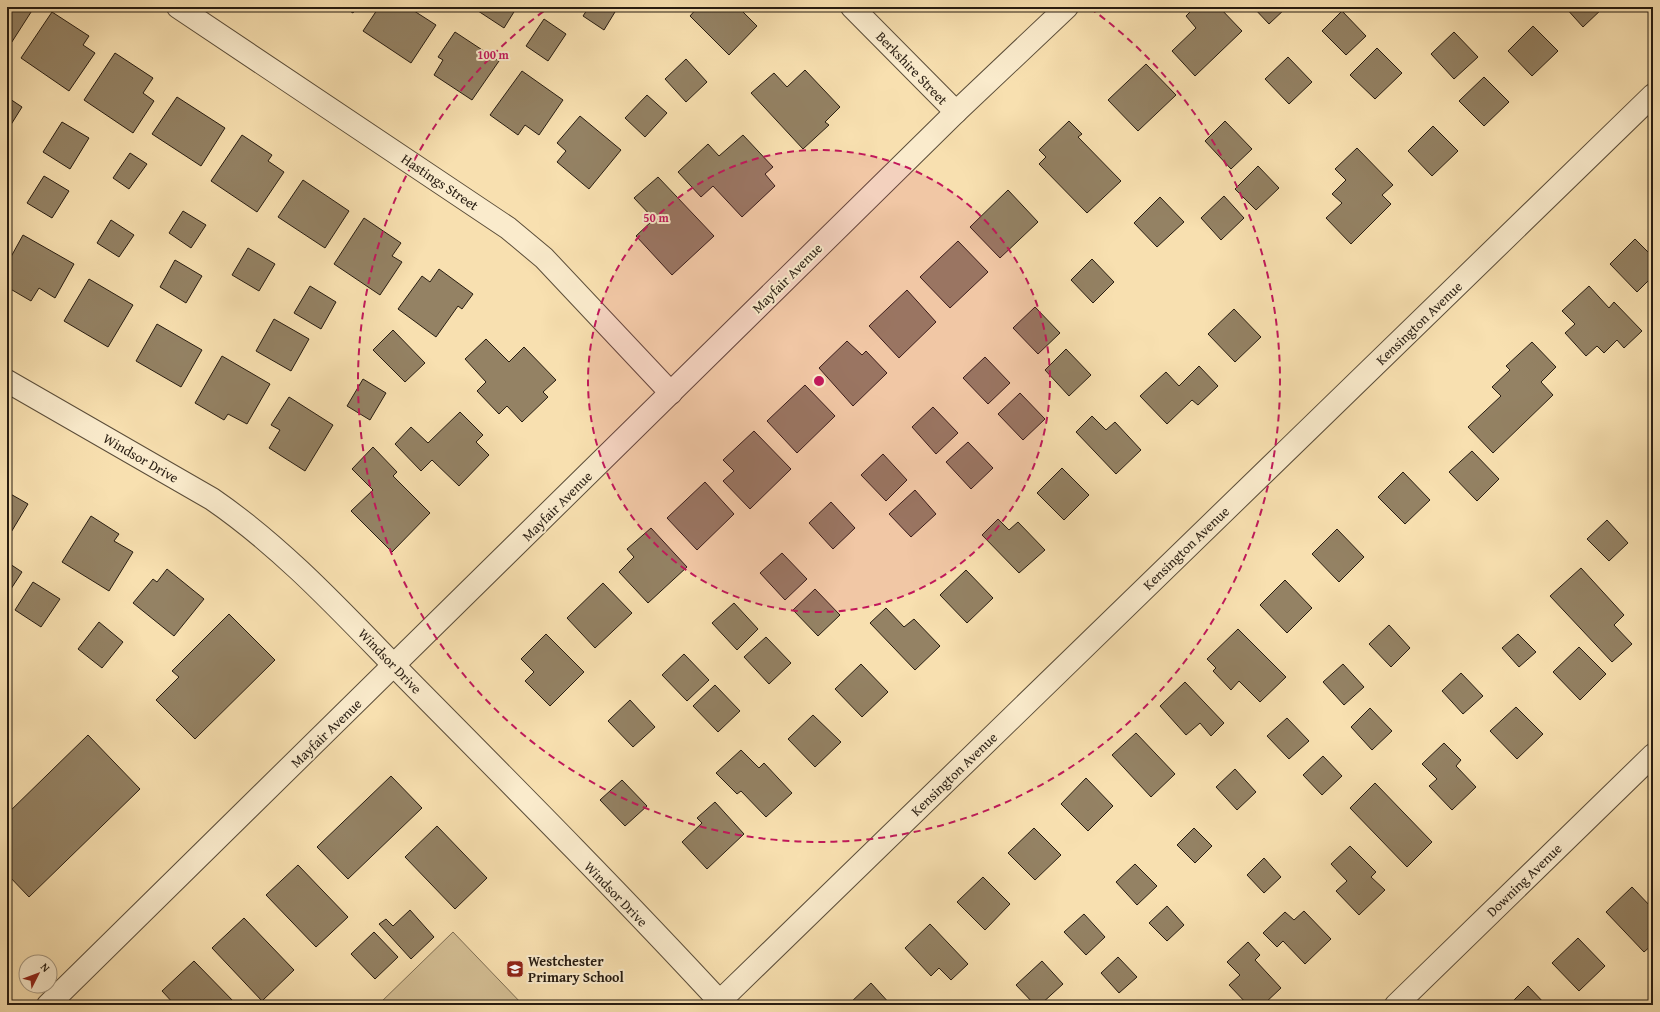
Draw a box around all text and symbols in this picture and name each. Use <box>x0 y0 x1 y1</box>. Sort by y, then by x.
street label: Berkshire Street <box>872 27 952 109</box>
text: 100 m <box>477 46 510 63</box>
street label: Hastings Street <box>397 149 483 215</box>
text: 50 m <box>643 209 669 226</box>
street label: Mayfair Avenue <box>747 238 827 318</box>
street label: Kensington Avenue <box>1371 276 1467 369</box>
centre of rings <box>812 374 826 388</box>
street label: Windsor Drive <box>100 428 183 488</box>
street label: Mayfair Avenue <box>517 466 597 546</box>
street label: Kensington Avenue <box>1138 501 1234 594</box>
street label: Windsor Drive <box>354 624 427 699</box>
street label: Mayfair Avenue <box>286 694 366 772</box>
street label: Kensington Avenue <box>906 727 1002 820</box>
street label: Downing Avenue <box>1482 838 1567 921</box>
street label: Windsor Drive <box>580 857 653 932</box>
place label: Westchester Primary School <box>528 951 625 987</box>
north arrow <box>18 954 58 994</box>
text: N <box>37 959 54 976</box>
school or university icon: Westchester Primary School <box>505 959 525 979</box>

